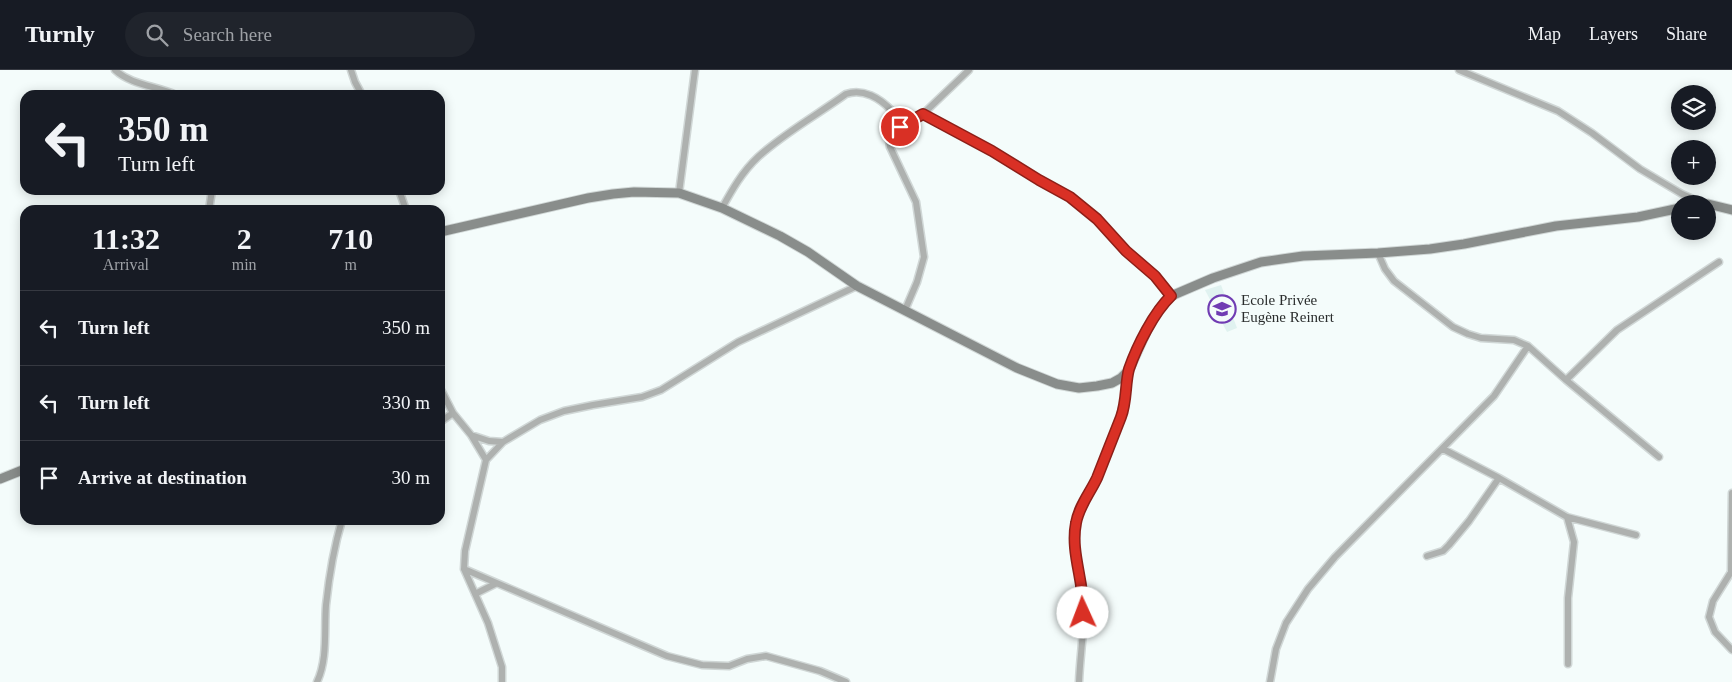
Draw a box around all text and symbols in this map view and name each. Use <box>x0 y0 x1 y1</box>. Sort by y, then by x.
search box <box>125 12 475 57</box>
text: Turnly <box>25 21 95 47</box>
icon: search <box>143 21 171 49</box>
text: Search here <box>183 24 272 45</box>
text: Map <box>1528 24 1561 44</box>
text: Layers <box>1589 24 1638 44</box>
text: Share <box>1666 24 1707 44</box>
map controls <box>1671 85 1716 240</box>
button: layers <box>1671 85 1716 130</box>
pin <box>879 106 921 148</box>
icon: left <box>35 110 100 175</box>
text: 350 m <box>118 110 208 149</box>
icon: arrive <box>886 113 914 141</box>
button: + <box>1671 140 1716 185</box>
text: Turn left <box>118 151 195 176</box>
button: − <box>1671 195 1716 240</box>
text: 11:32 <box>92 222 160 255</box>
text: 2 <box>237 222 252 255</box>
text: 710 <box>328 222 373 255</box>
text: Arrival <box>103 256 149 273</box>
text: min <box>232 256 257 273</box>
text: m <box>345 256 357 273</box>
place label: Ecole Privée Eugène Reinert <box>1241 292 1335 325</box>
school or university icon: Ecole Privée Eugène Reinert <box>1207 294 1237 324</box>
icon: left <box>35 314 63 342</box>
text: Turn left <box>78 317 150 338</box>
text: 350 m <box>382 317 430 338</box>
icon: left <box>35 389 63 417</box>
text: Turn left <box>78 392 150 413</box>
text: 330 m <box>382 392 430 413</box>
icon: arrive <box>35 464 63 492</box>
text: Arrive at destination <box>78 467 247 488</box>
text: 30 m <box>391 467 430 488</box>
position arrow <box>1056 586 1108 638</box>

